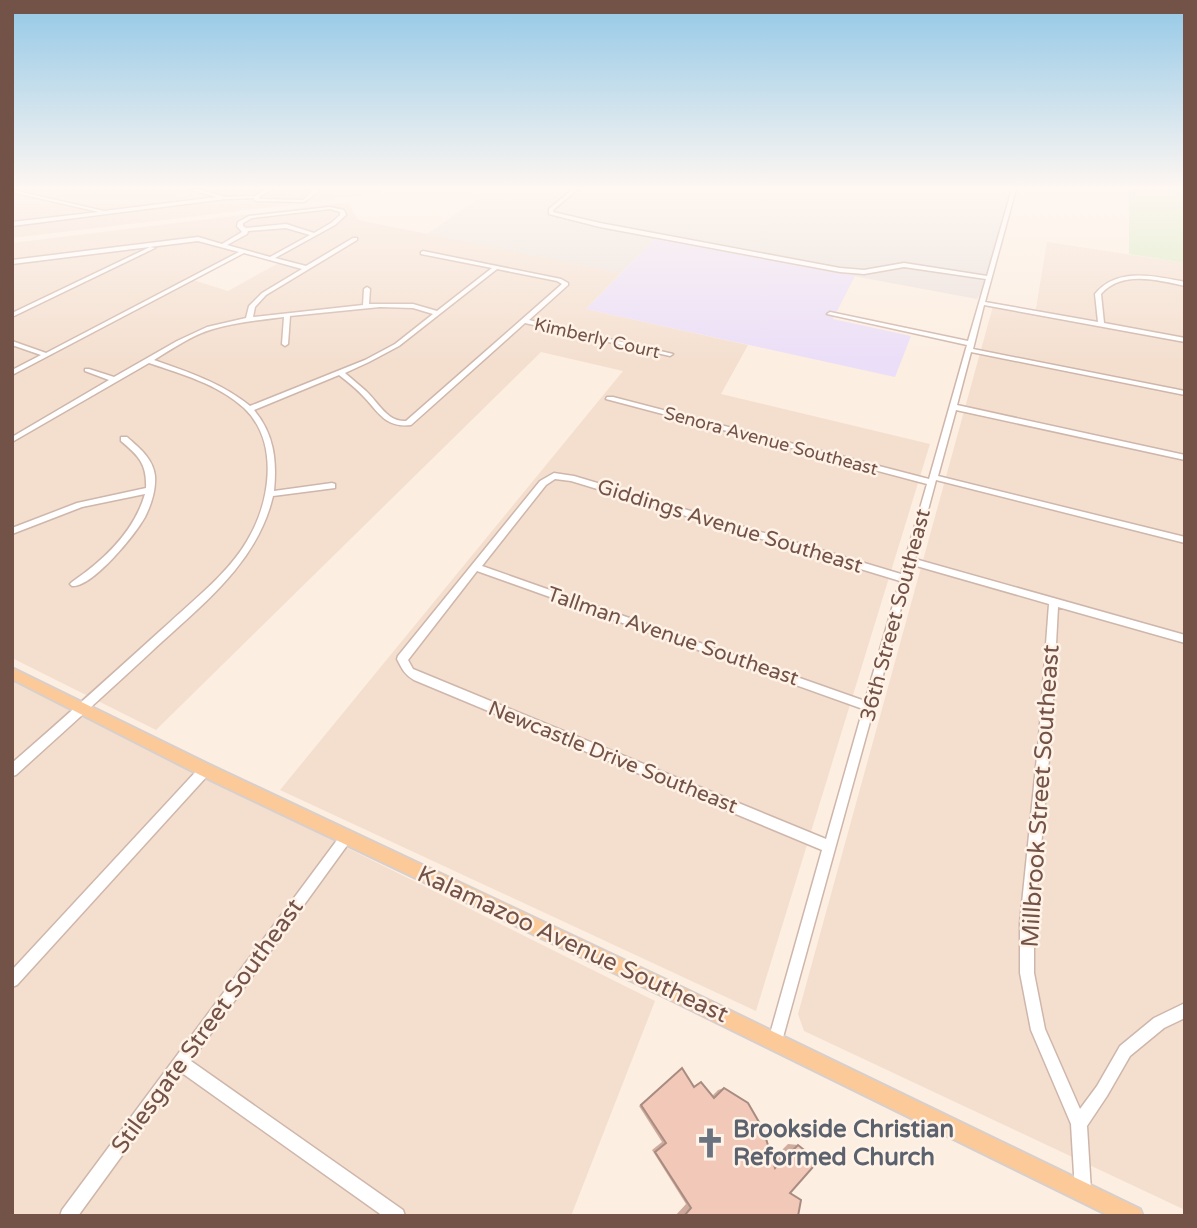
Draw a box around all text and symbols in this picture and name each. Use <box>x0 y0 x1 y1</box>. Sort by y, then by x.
street label: Kimberly Court <box>532 313 662 363</box>
street label: Senora Avenue Southeast <box>662 402 880 480</box>
street label: Giddings Avenue Southeast <box>594 474 866 579</box>
street label: 36th Street Southeast <box>855 506 936 724</box>
street label: Tallman Avenue Southeast <box>544 582 802 691</box>
street label: Millbrook Street Southeast <box>1015 644 1066 948</box>
street label: Newcastle Drive Southeast <box>485 696 741 819</box>
street label: Kalamazoo Avenue Southeast <box>413 860 733 1029</box>
street label: Stilesgate Street Southeast <box>105 893 310 1159</box>
place label: Brookside Christian Reformed Church <box>733 1115 954 1172</box>
church icon: Brookside Christian Reformed Church <box>693 1126 727 1160</box>

